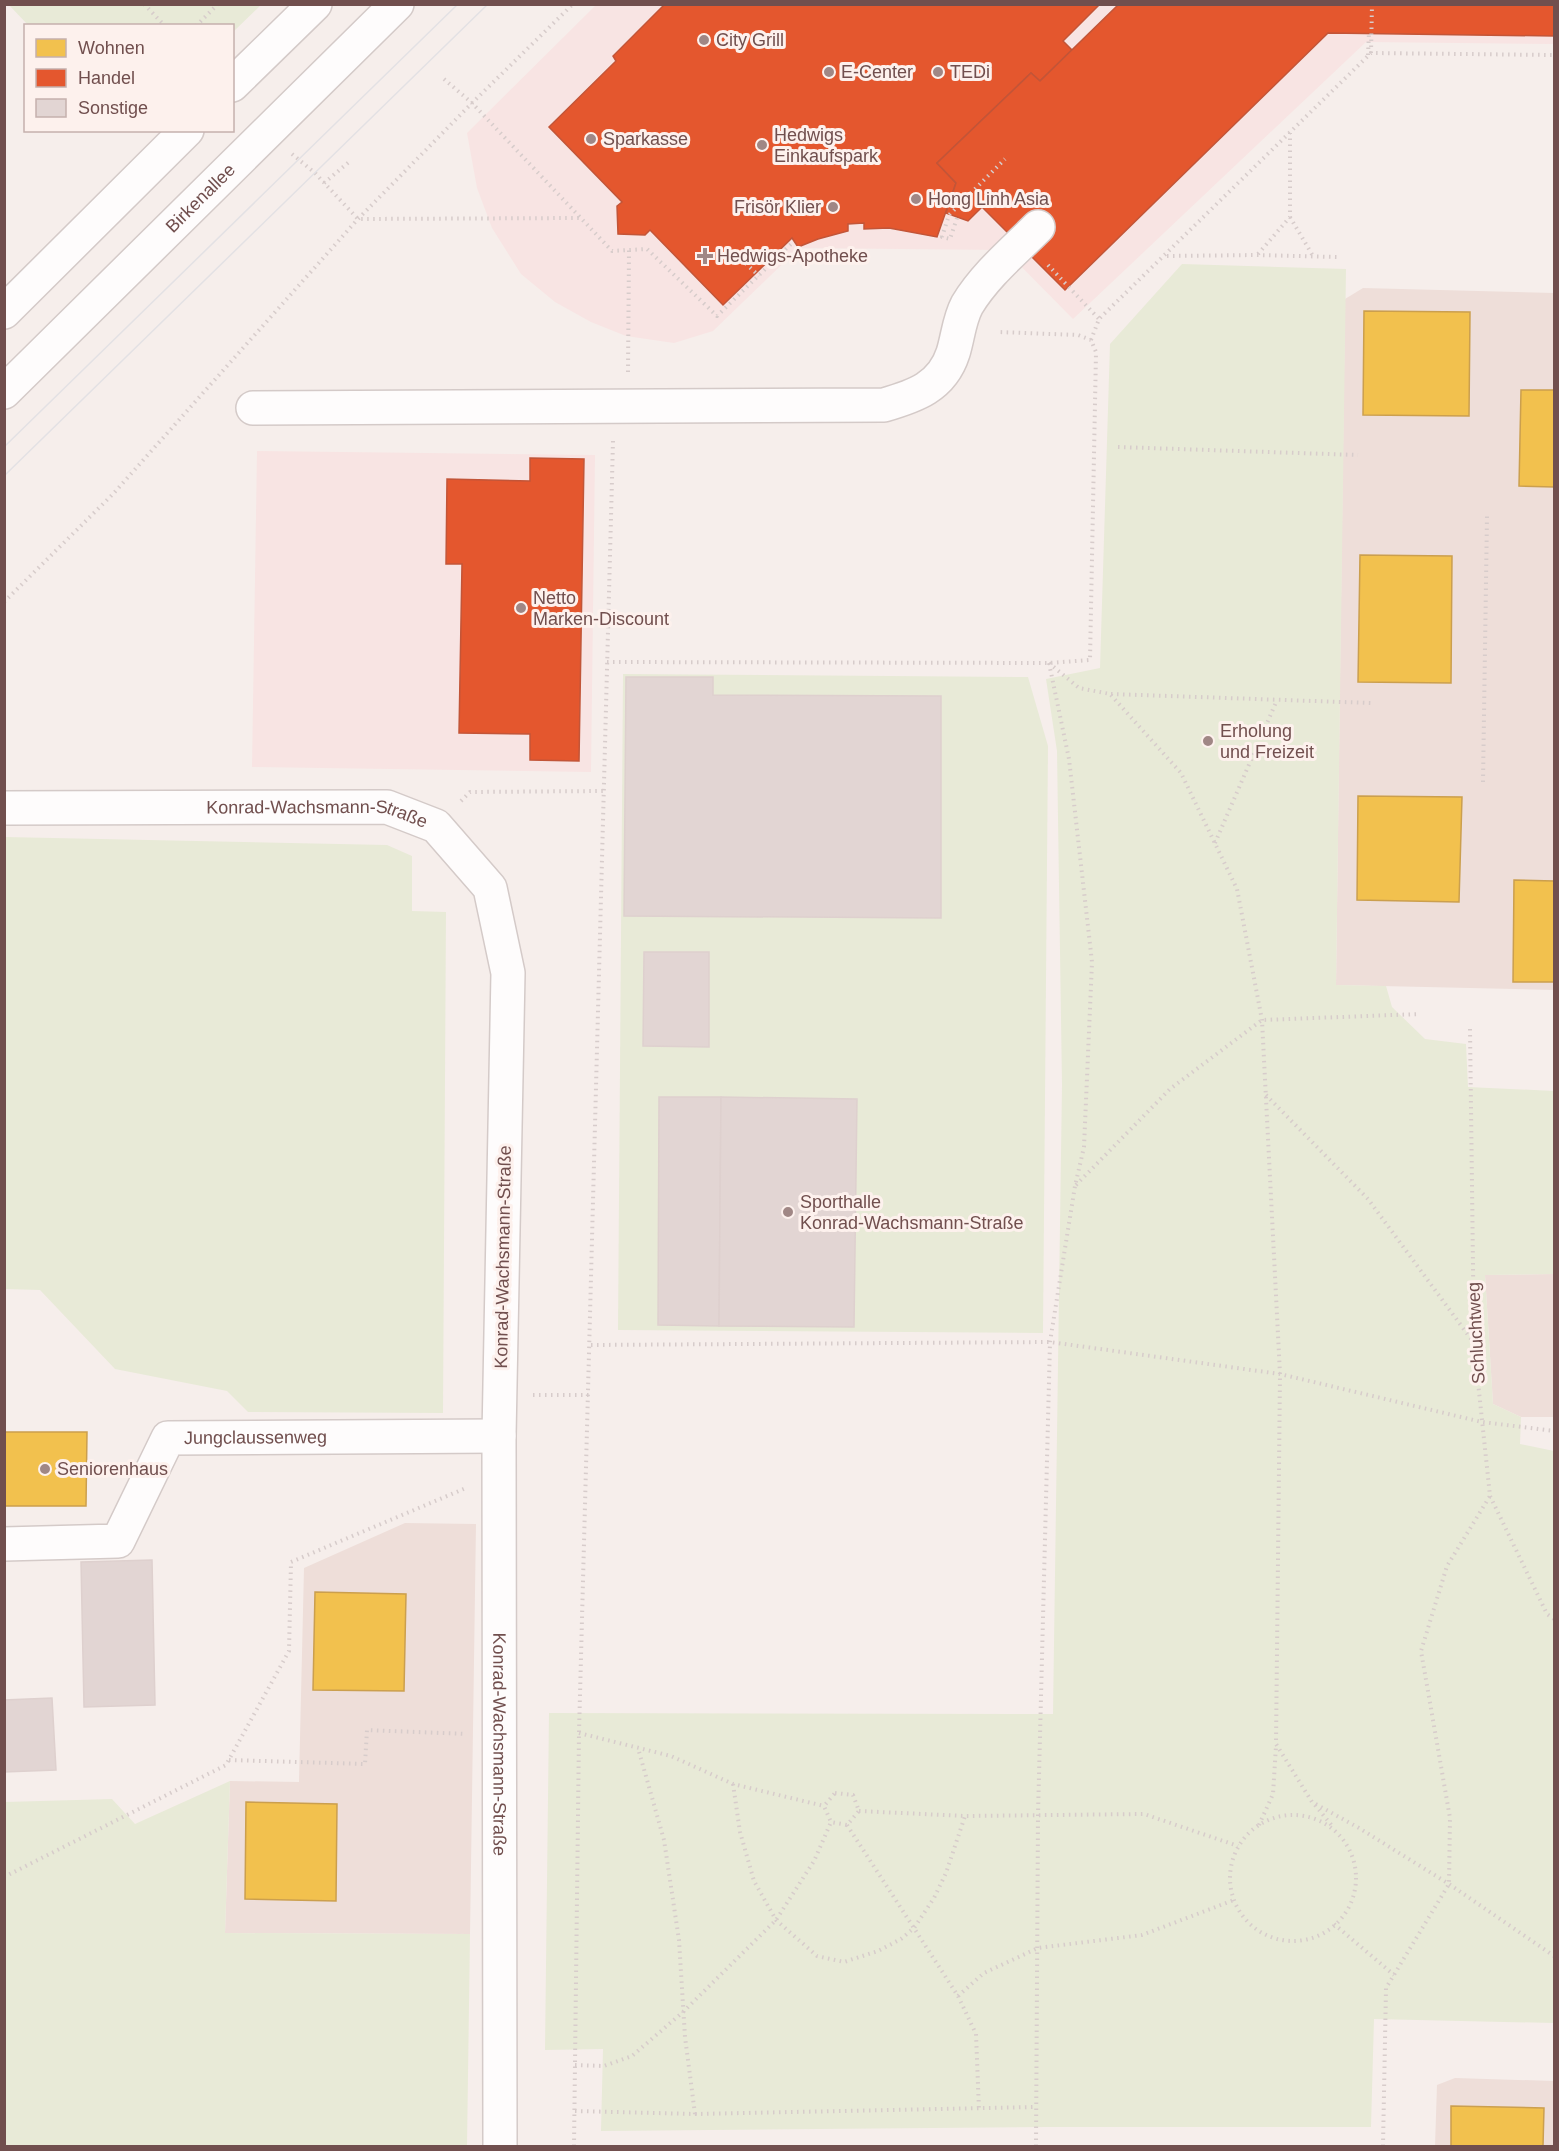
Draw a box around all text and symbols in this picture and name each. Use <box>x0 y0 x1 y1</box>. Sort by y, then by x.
legend <box>24 24 234 132</box>
place label: City Grill <box>716 30 784 50</box>
marker: City Grill <box>697 33 711 47</box>
text: Wohnen <box>78 38 145 58</box>
place label: E-Center <box>841 62 913 82</box>
place label: TEDi <box>950 62 990 82</box>
marker: E-Center <box>822 65 836 79</box>
marker: TEDi <box>931 65 945 79</box>
text: Handel <box>78 68 135 88</box>
text: Sonstige <box>78 98 148 118</box>
place label: Hedwigs Einkaufspark <box>774 125 879 166</box>
place label: Sparkasse <box>603 129 688 149</box>
marker: Sparkasse <box>584 132 598 146</box>
marker: Hedwigs Einkaufspark <box>755 138 769 152</box>
street label: Birkenallee <box>162 160 239 237</box>
place label: Hong Linh Asia <box>928 189 1050 209</box>
marker: Hong Linh Asia <box>909 192 923 206</box>
place label: Frisör Klier <box>734 197 821 217</box>
marker: Frisör Klier <box>826 200 840 214</box>
place label: Hedwigs-Apotheke <box>717 246 868 266</box>
marker: Hedwigs-Apotheke <box>698 249 712 263</box>
place label: Netto Marken-Discount <box>533 588 669 629</box>
marker: Netto Marken-Discount <box>514 601 528 615</box>
place label: Erholung und Freizeit <box>1220 721 1314 762</box>
marker: Erholung und Freizeit <box>1201 734 1215 748</box>
street label: Konrad-Wachsmann-Straße <box>206 797 430 832</box>
street label: Konrad-Wachsmann-Straße <box>491 1145 515 1369</box>
place label: Sporthalle Konrad-Wachsmann-Straße <box>800 1192 1023 1233</box>
marker: Sporthalle Konrad-Wachsmann-Straße <box>781 1205 795 1219</box>
street label: Schluchtweg <box>1463 1282 1489 1384</box>
street label: Jungclaussenweg <box>184 1427 327 1448</box>
place label: Seniorenhaus <box>57 1459 168 1479</box>
marker: Seniorenhaus <box>38 1462 52 1476</box>
street label: Konrad-Wachsmann-Straße <box>489 1632 510 1856</box>

